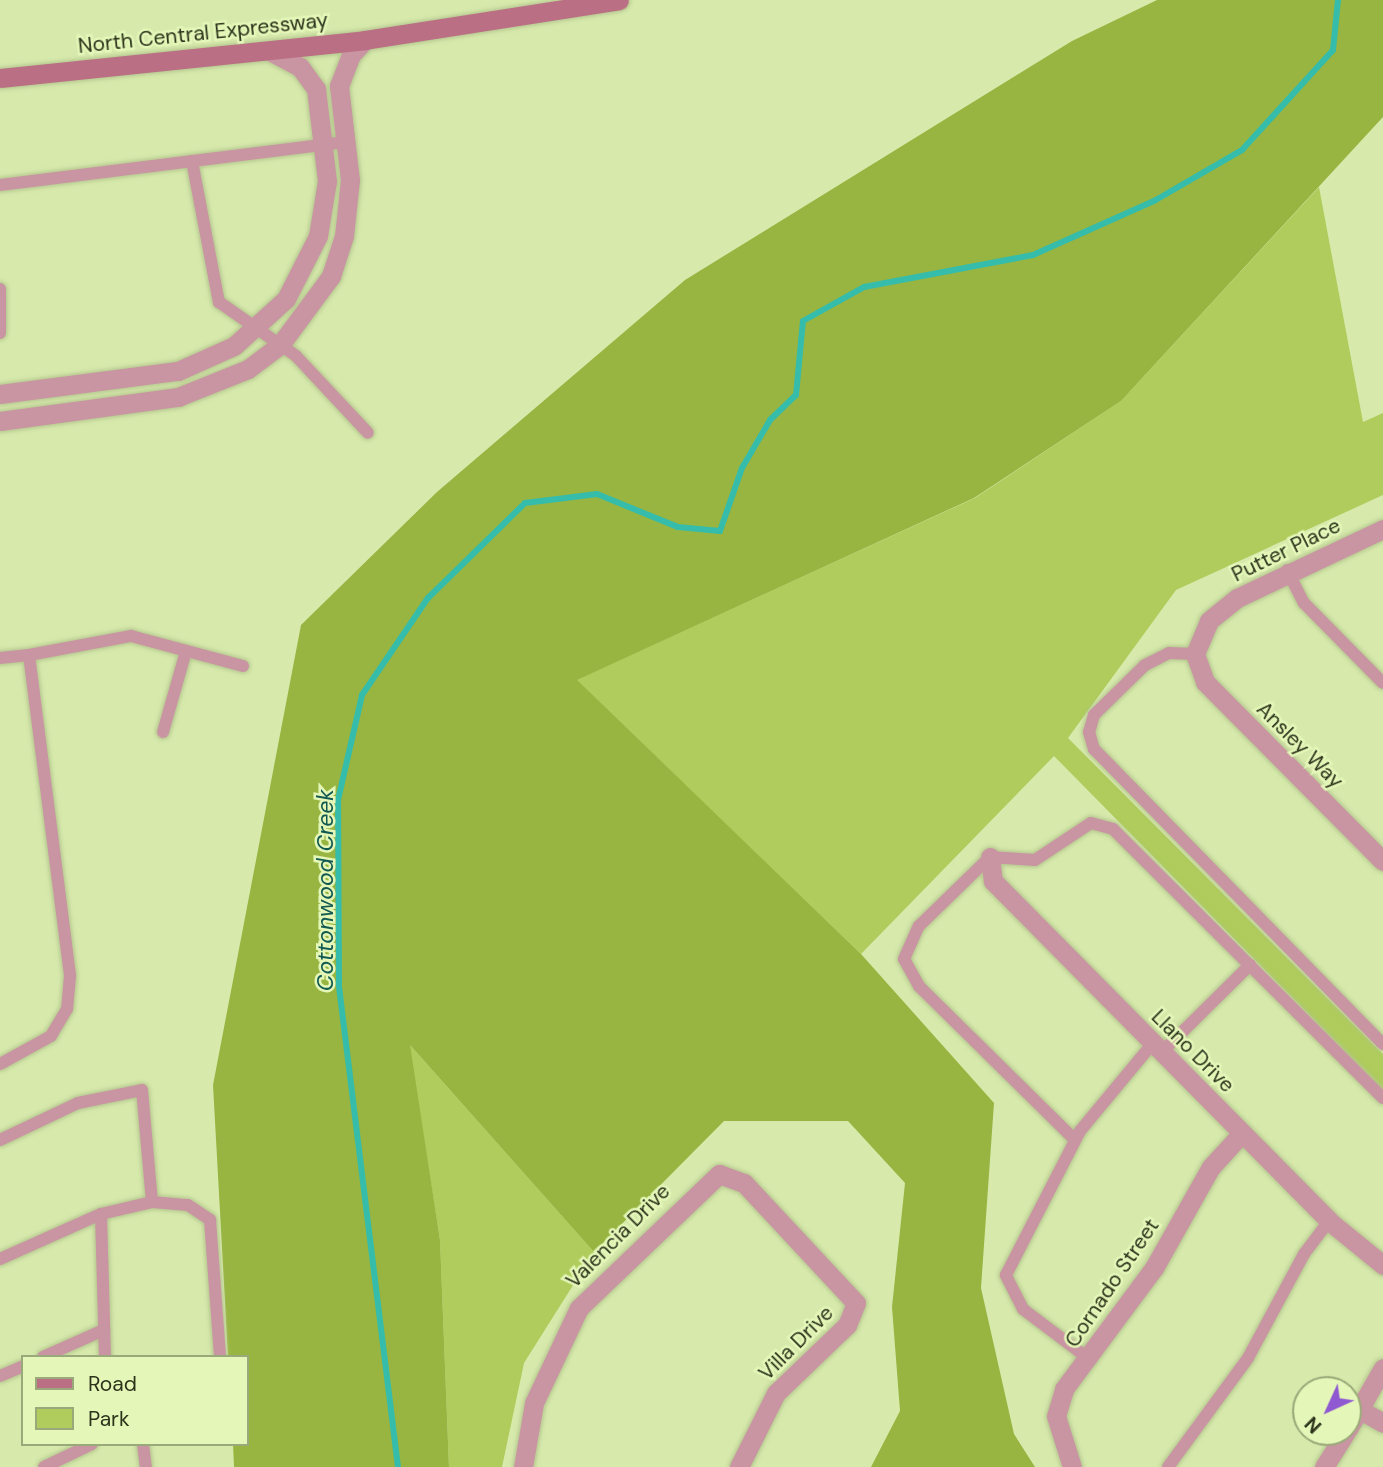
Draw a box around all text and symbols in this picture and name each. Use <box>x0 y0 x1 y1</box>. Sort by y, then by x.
street label: North Central Expressway <box>77 7 329 59</box>
street label: Putter Place <box>1227 513 1345 587</box>
street label: Ansley Way <box>1251 696 1349 794</box>
water label: Cottonwood Creek <box>311 789 339 991</box>
street label: Llano Drive <box>1146 1004 1240 1098</box>
street label: Valencia Drive <box>561 1179 675 1293</box>
street label: Cornado Street <box>1060 1214 1164 1352</box>
street label: Villa Drive <box>753 1300 839 1386</box>
legend <box>21 1355 248 1446</box>
text: Road <box>88 1370 137 1398</box>
north arrow <box>1292 1376 1362 1446</box>
text: Park <box>88 1405 129 1433</box>
text: N <box>1299 1411 1327 1439</box>

